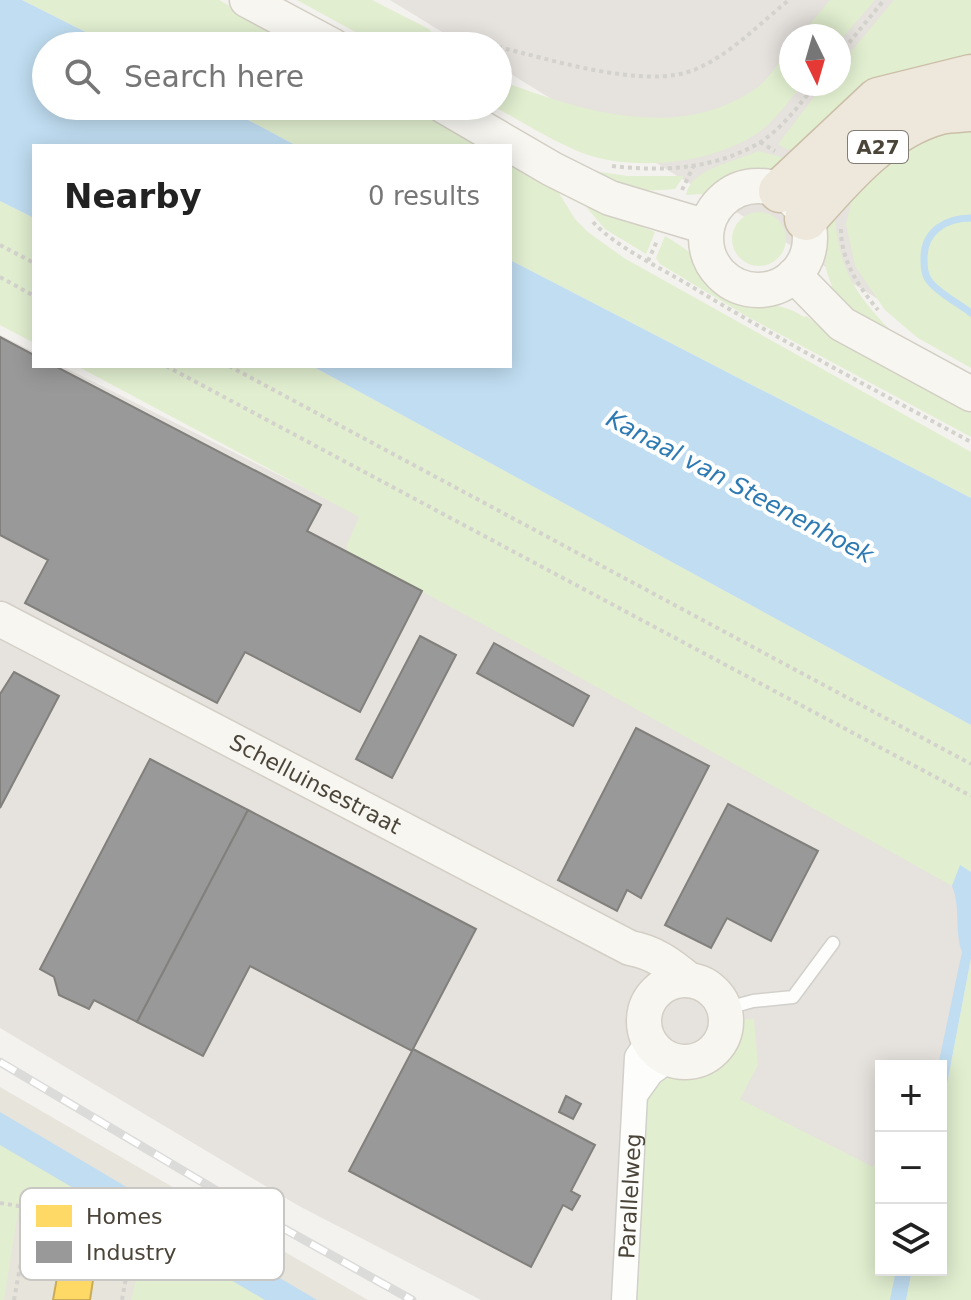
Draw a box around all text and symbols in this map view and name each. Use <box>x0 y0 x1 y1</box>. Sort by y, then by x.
north arrow <box>779 24 851 96</box>
search box <box>32 32 512 120</box>
icon: search <box>60 54 104 98</box>
text: Search here <box>124 59 304 94</box>
road number: A27 <box>848 131 908 163</box>
text: Nearby <box>64 176 202 216</box>
text: 0 results <box>368 181 480 211</box>
water label: Kanaal van Steenenhoek <box>602 405 879 570</box>
street label: Schelluinsestraat <box>226 729 406 839</box>
map controls <box>875 1060 947 1276</box>
button: + <box>875 1060 947 1132</box>
button: − <box>875 1132 947 1204</box>
street label: Parallelweg <box>614 1133 645 1260</box>
legend <box>20 1188 284 1280</box>
text: Homes <box>86 1204 162 1229</box>
button: layers <box>875 1204 947 1276</box>
text: Industry <box>86 1240 177 1265</box>

